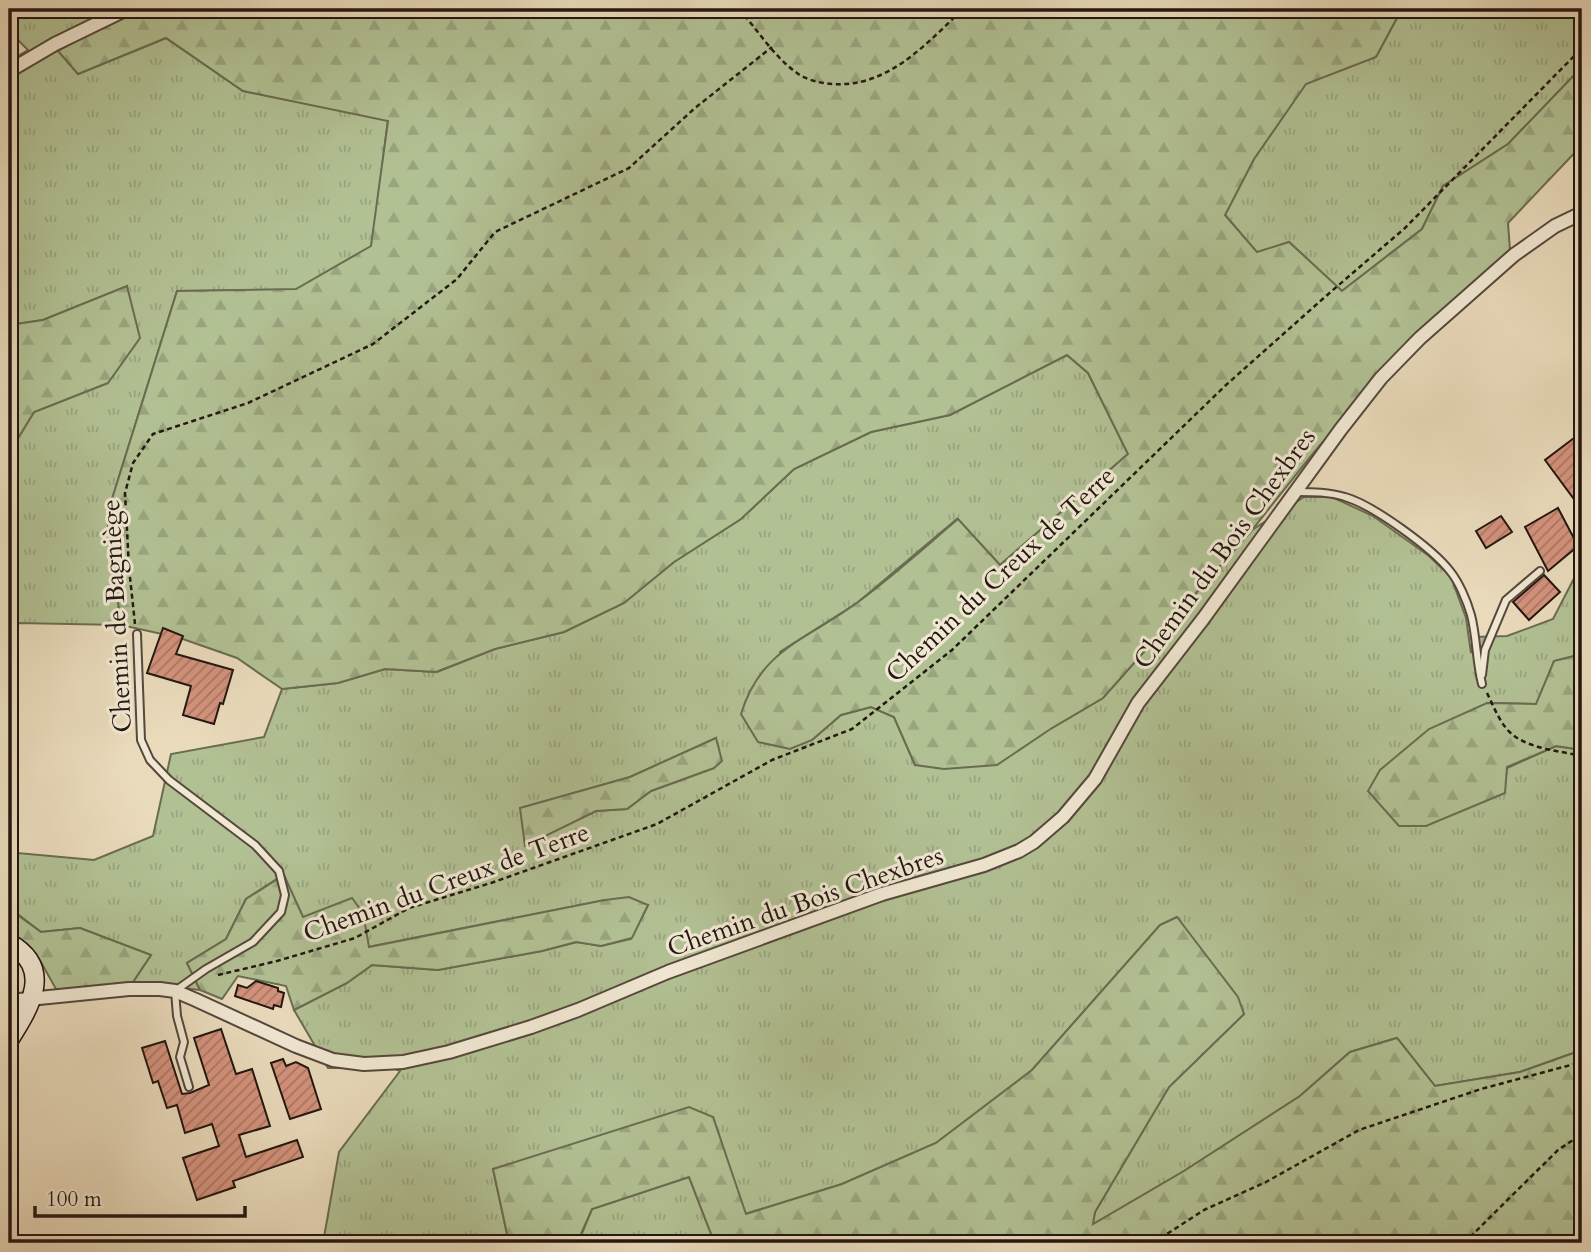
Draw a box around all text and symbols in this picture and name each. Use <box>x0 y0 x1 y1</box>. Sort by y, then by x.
street label: Chemin du Bois Chexbres <box>1125 421 1324 676</box>
street label: Chemin du Creux de Terre <box>878 459 1123 690</box>
street label: Chemin de Bagniège <box>93 499 140 733</box>
street label: Chemin du Creux de Terre <box>298 814 594 951</box>
street label: Chemin du Bois Chexbres <box>663 838 948 965</box>
scale bar <box>35 1175 245 1219</box>
text: 100 m <box>46 1185 102 1214</box>

